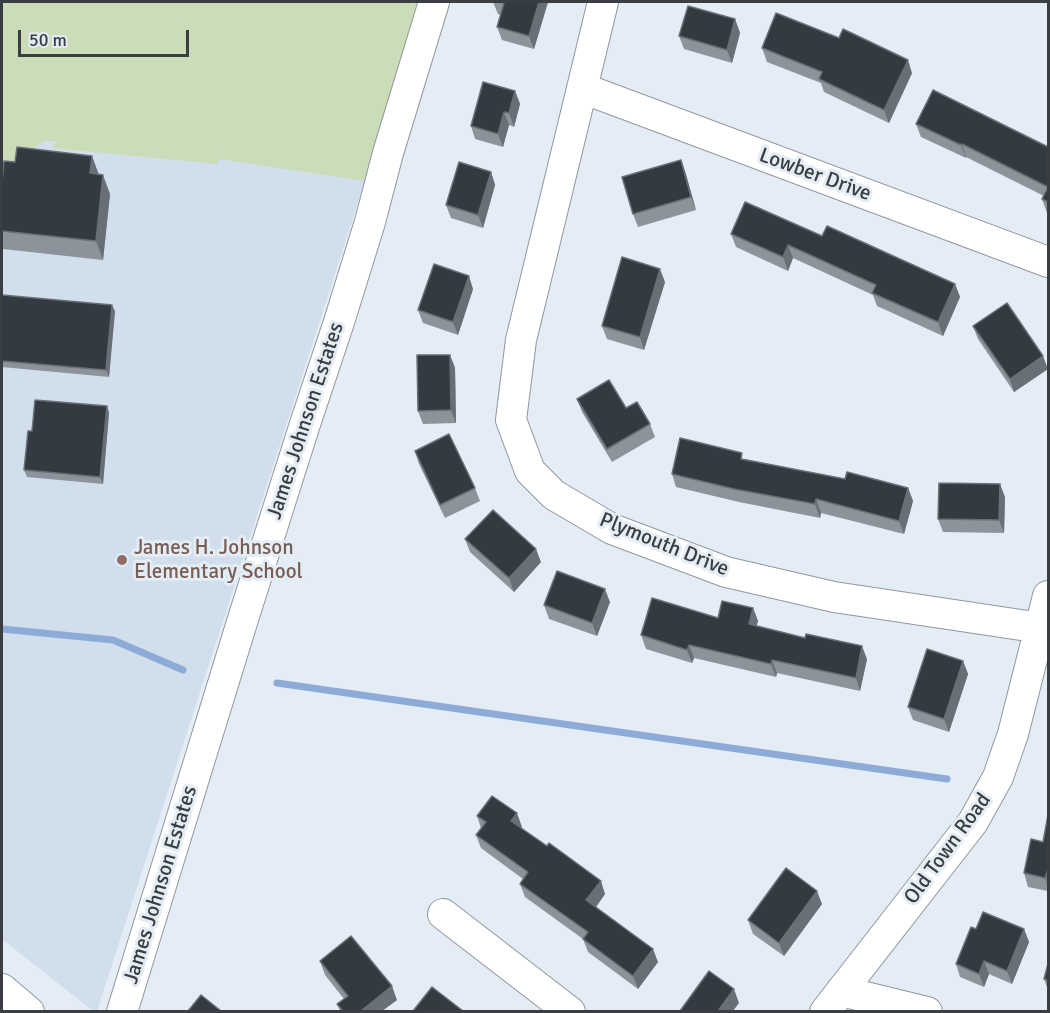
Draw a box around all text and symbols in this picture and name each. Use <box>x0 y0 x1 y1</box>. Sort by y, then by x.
scale bar <box>21 18 192 56</box>
text: 50 m <box>29 29 67 51</box>
street label: Lowber Drive <box>756 143 874 207</box>
street label: James Johnson Estates <box>262 319 350 523</box>
street label: Plymouth Drive <box>596 508 732 582</box>
place label: James H. Johnson Elementary School <box>134 535 303 585</box>
marker: James H. Johnson Elementary School <box>115 553 129 567</box>
street label: James Johnson Estates <box>119 783 203 987</box>
street label: Old Town Road <box>899 789 997 909</box>

